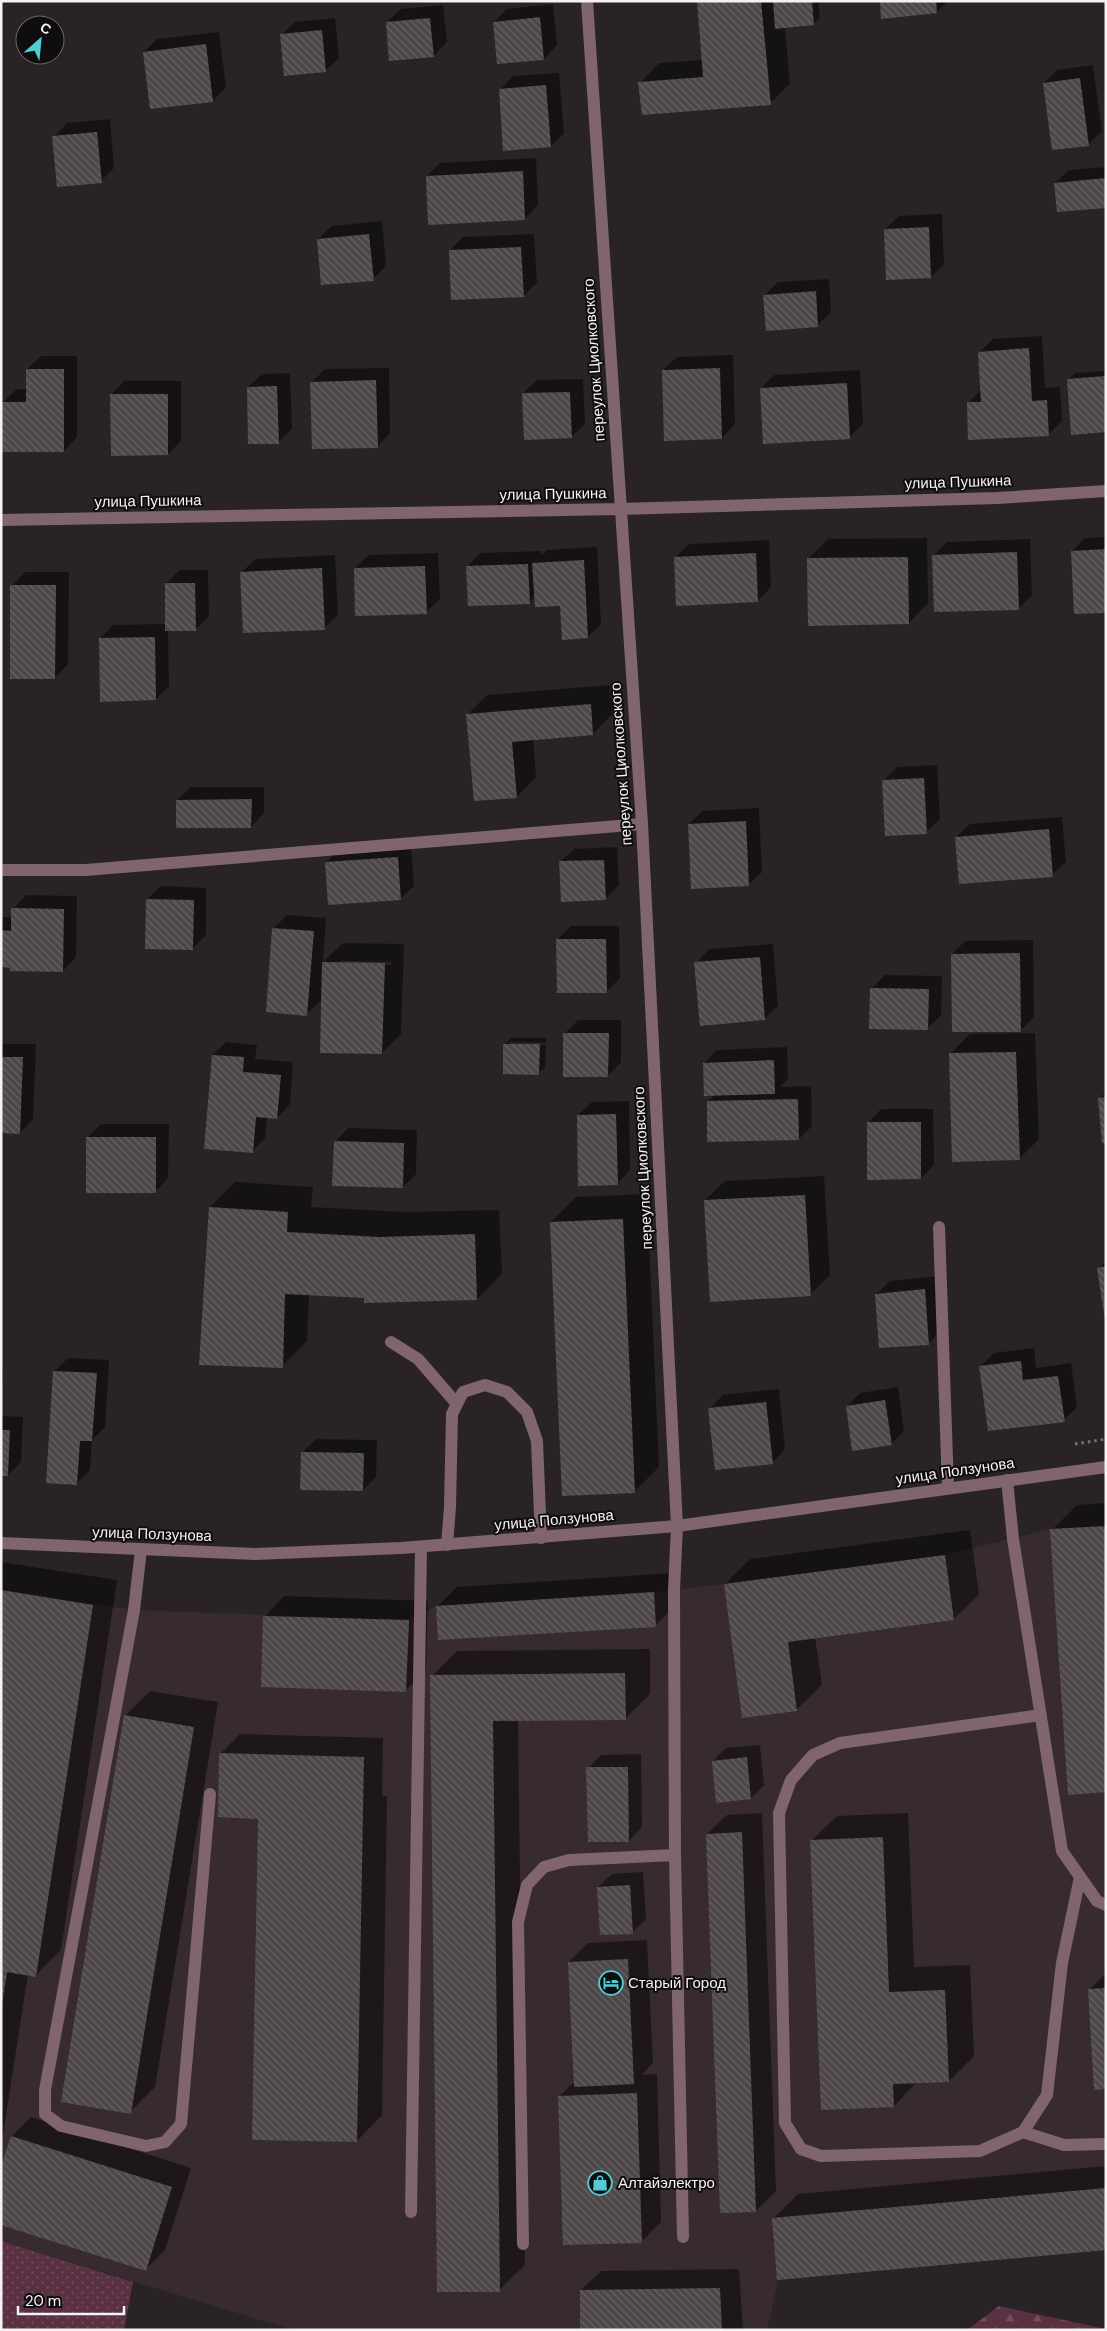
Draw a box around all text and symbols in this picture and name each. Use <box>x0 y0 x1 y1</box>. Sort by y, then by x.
north arrow <box>15 15 65 65</box>
text: С <box>37 18 54 39</box>
street label: переулок Циолковского <box>578 278 610 442</box>
street label: улица Пушкина <box>904 470 1013 494</box>
street label: улица Пушкина <box>499 483 607 505</box>
street label: улица Пушкина <box>94 490 202 512</box>
street label: переулок Циолковского <box>605 682 637 846</box>
street label: переулок Циолковского <box>629 1086 657 1250</box>
street label: улица Ползунова <box>894 1453 1016 1489</box>
street label: улица Ползунова <box>493 1505 615 1535</box>
street label: улица Ползунова <box>92 1522 213 1546</box>
hotel icon: Старый Город <box>598 1970 624 1996</box>
place label: Старый Город <box>628 1973 726 1993</box>
shop icon: Алтайэлектро <box>587 2170 613 2196</box>
place label: Алтайэлектро <box>618 2173 715 2193</box>
scale bar <box>18 2284 124 2316</box>
text: 20 m <box>25 2291 61 2311</box>

